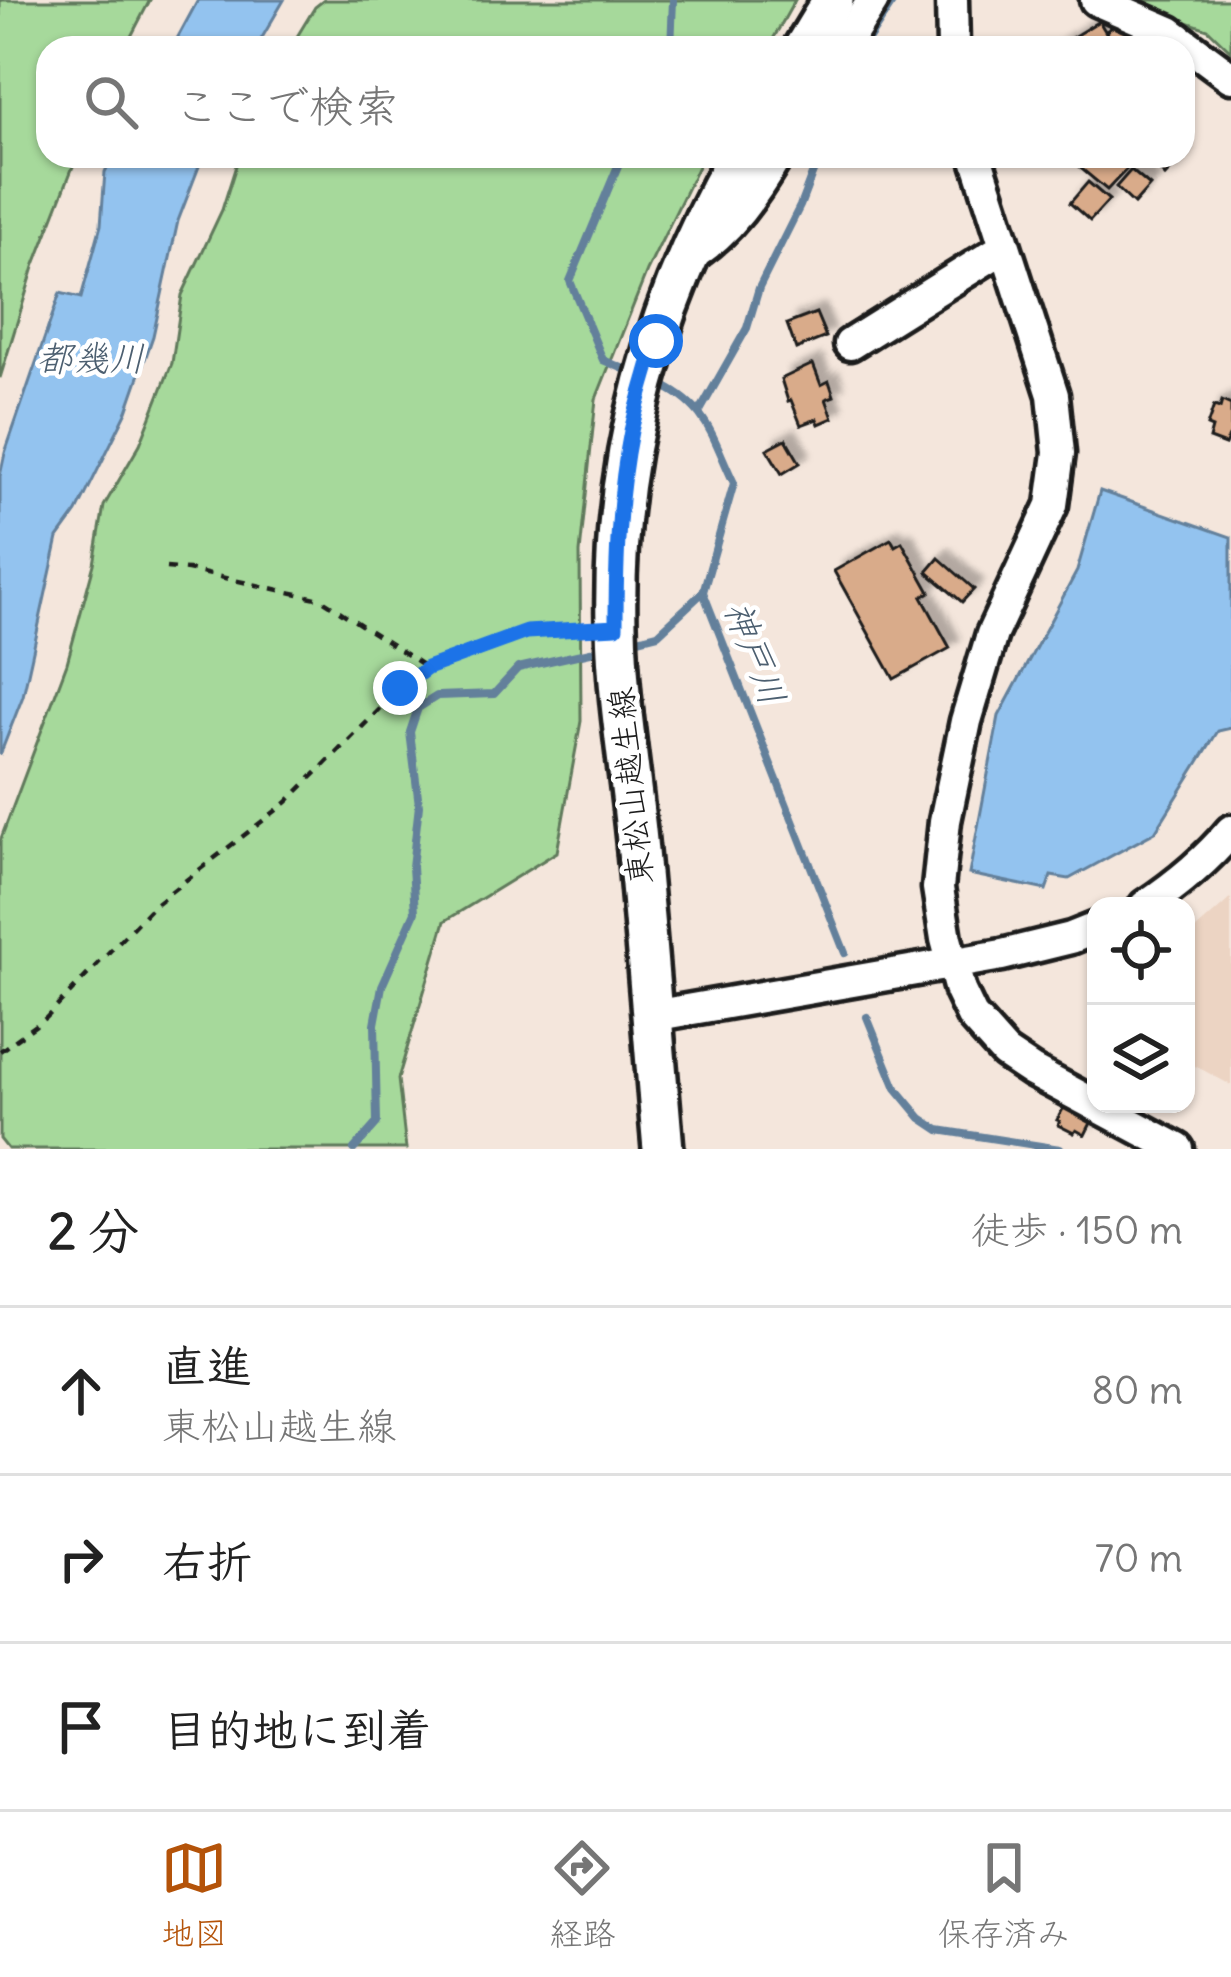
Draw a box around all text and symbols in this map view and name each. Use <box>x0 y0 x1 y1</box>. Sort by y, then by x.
search box <box>36 36 1195 168</box>
icon: search <box>78 69 144 135</box>
text: ここで検索 <box>174 78 399 134</box>
route start <box>629 314 683 368</box>
water label: 都幾川 <box>37 336 145 381</box>
water label: 神戸川 <box>715 595 795 711</box>
route end <box>373 661 427 715</box>
street label: 東松山越生線 <box>599 685 661 887</box>
map controls <box>1087 897 1195 1113</box>
button: locate <box>1087 897 1195 1005</box>
button: layers <box>1087 1005 1195 1113</box>
text: 2 分 <box>48 1199 139 1263</box>
text: 徒歩 · 150 m <box>971 1206 1183 1255</box>
text: 直進 <box>162 1338 252 1394</box>
icon: ahead <box>48 1358 114 1424</box>
text: 80 m <box>1091 1366 1183 1415</box>
text: 東松山越生線 <box>162 1402 396 1451</box>
icon: right <box>48 1526 114 1592</box>
text: 右折 <box>162 1534 252 1590</box>
text: 70 m <box>1095 1534 1183 1583</box>
icon: arrive <box>48 1694 114 1760</box>
text: 目的地に到着 <box>162 1702 432 1758</box>
tab: 地図 <box>161 1835 227 1955</box>
tab: 経路 <box>549 1835 615 1955</box>
tab: 保存済み <box>938 1835 1070 1955</box>

